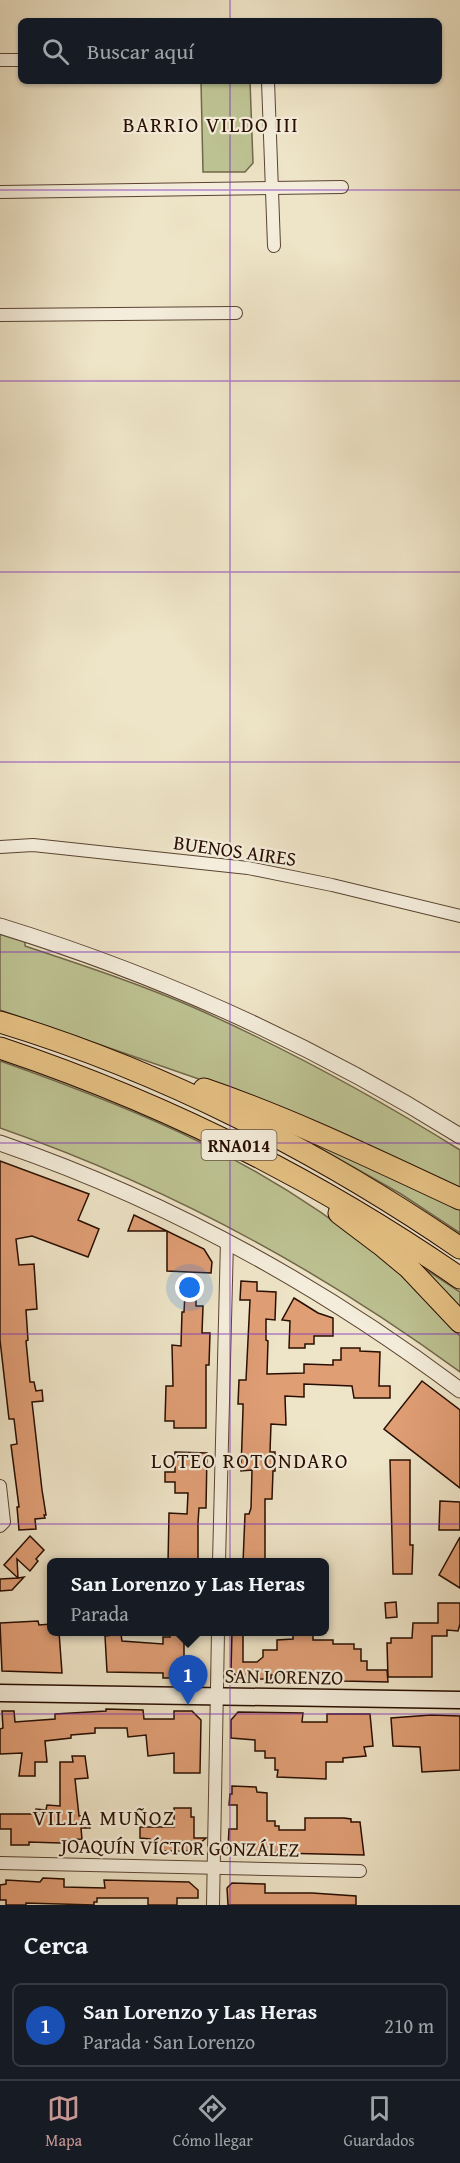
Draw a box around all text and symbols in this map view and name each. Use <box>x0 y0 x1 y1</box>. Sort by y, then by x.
search box <box>18 18 442 84</box>
icon: search <box>39 35 72 68</box>
text: Buscar aquí <box>87 35 194 67</box>
district label: BARRIO VILDO III <box>123 109 299 140</box>
street label: BUENOS AIRES <box>172 827 298 873</box>
road number: RNA014 <box>202 1130 276 1160</box>
your location <box>175 1273 204 1302</box>
district label: LOTEO ROTONDARO <box>151 1445 349 1476</box>
popup <box>47 1558 329 1636</box>
text: San Lorenzo y Las Heras <box>71 1567 305 1599</box>
text: Parada <box>71 1599 129 1628</box>
pin: 1 <box>168 1656 207 1705</box>
street label: SAN LORENZO <box>224 1660 344 1692</box>
district label: VILLA MUÑOZ <box>32 1802 176 1833</box>
street label: JOAQUÍN VÍCTOR GONZÁLEZ <box>58 1830 299 1864</box>
text: Cerca <box>24 1925 88 1964</box>
text: San Lorenzo y Las Heras <box>83 1995 317 2027</box>
text: 1 <box>40 2011 51 2040</box>
text: 210 m <box>384 2011 434 2040</box>
text: Parada · San Lorenzo <box>83 2027 255 2056</box>
tab: Mapa <box>45 2092 82 2152</box>
tab: Cómo llegar <box>173 2092 253 2152</box>
tab: Guardados <box>343 2092 415 2152</box>

